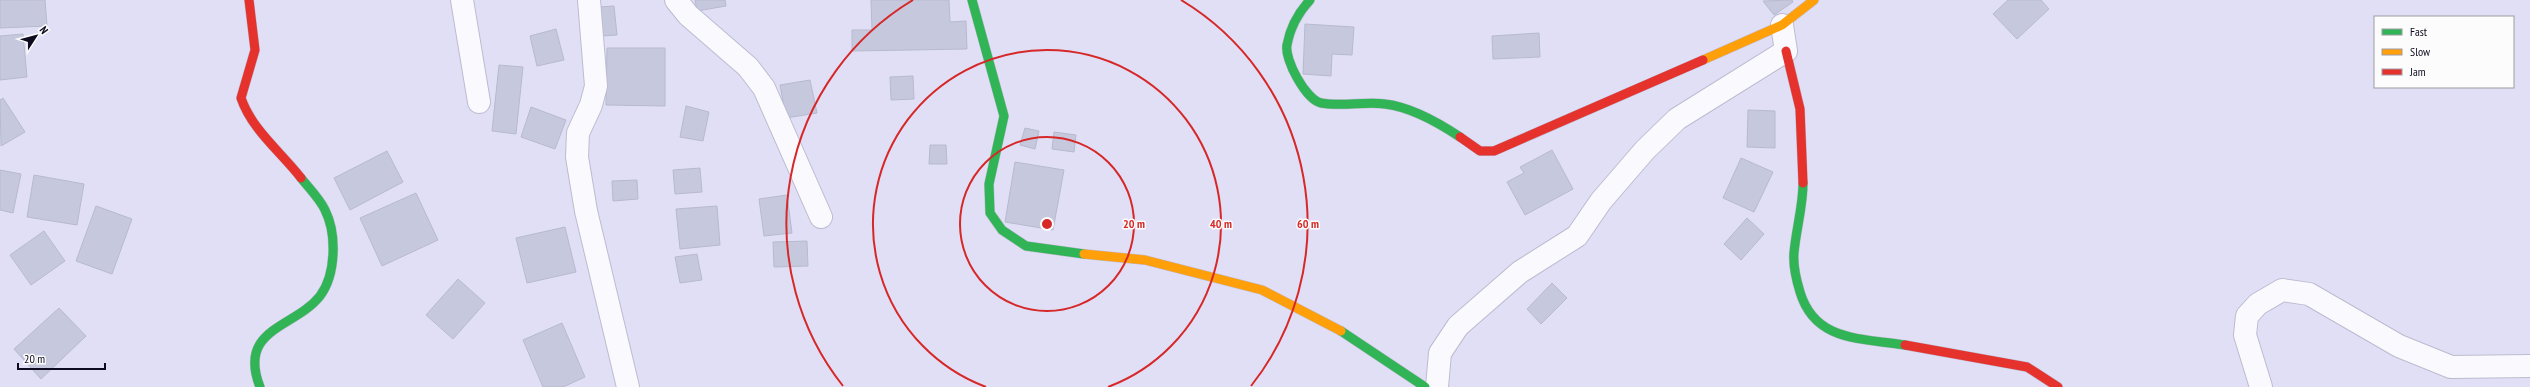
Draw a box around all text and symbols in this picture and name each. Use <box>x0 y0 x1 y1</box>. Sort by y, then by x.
north arrow <box>16 16 56 56</box>
legend <box>2374 16 2514 88</box>
text: N <box>37 24 52 37</box>
text: Fast <box>2410 24 2428 39</box>
text: Slow <box>2410 44 2431 59</box>
text: Jam <box>2409 64 2426 79</box>
text: 20 m <box>1123 216 1145 231</box>
text: 40 m <box>1210 216 1232 231</box>
text: 60 m <box>1297 216 1319 231</box>
centre of rings <box>1040 217 1054 231</box>
scale bar <box>18 345 105 371</box>
text: 20 m <box>24 351 45 366</box>

